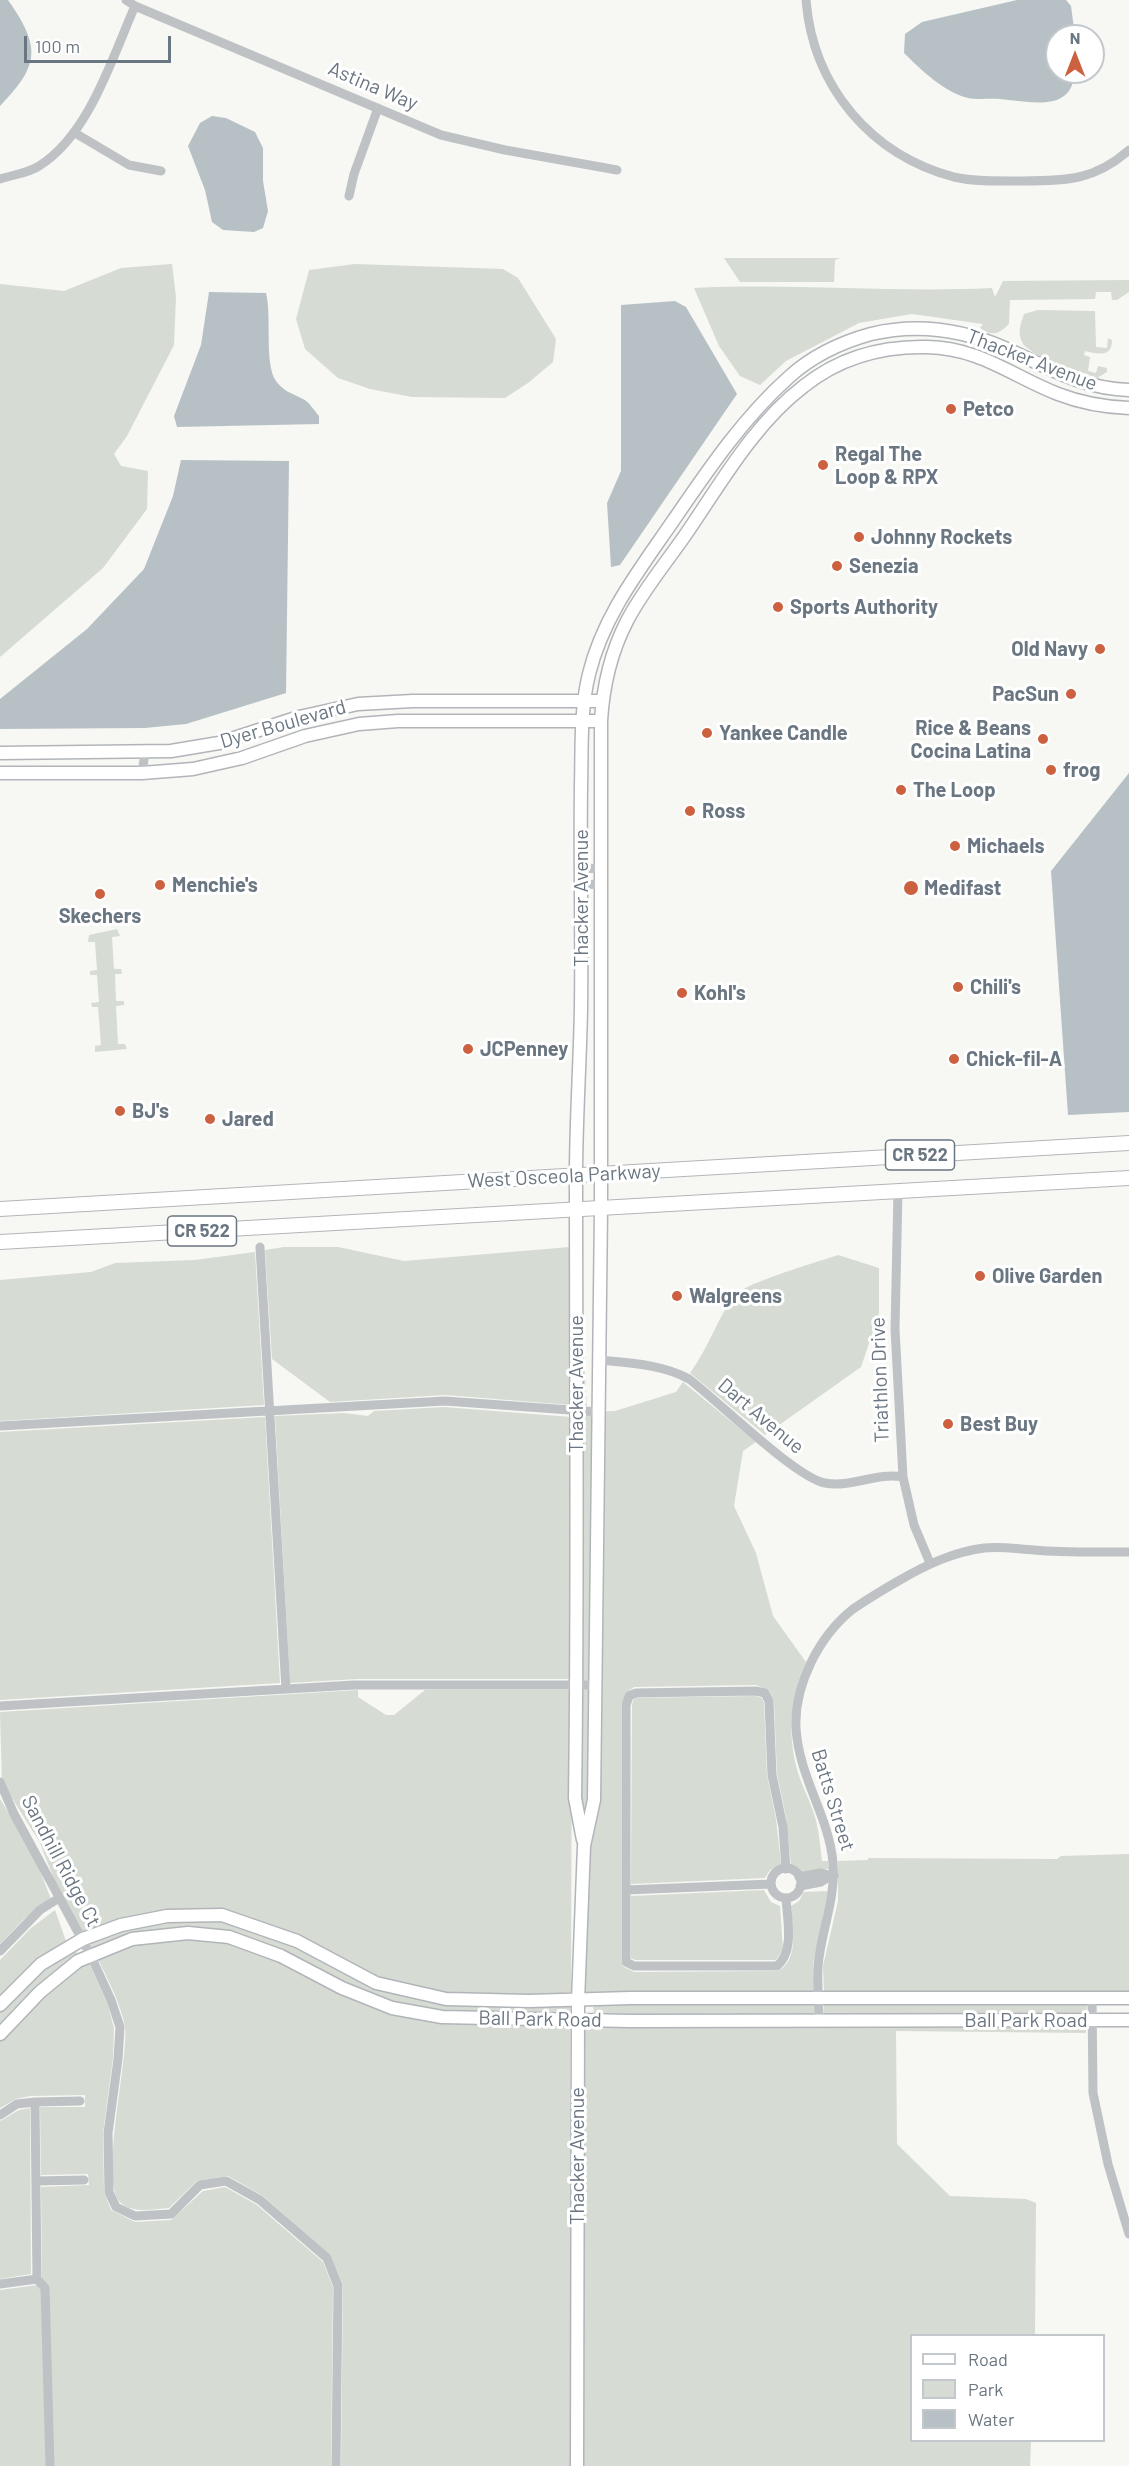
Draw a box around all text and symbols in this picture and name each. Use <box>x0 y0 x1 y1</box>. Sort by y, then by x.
scale bar <box>27 24 174 62</box>
north arrow <box>1045 24 1105 84</box>
text: N <box>1070 28 1080 47</box>
text: 100 m <box>35 35 80 57</box>
street label: Astina Way <box>325 56 421 116</box>
street label: Thacker Avenue <box>963 324 1101 396</box>
place label: Petco <box>963 397 1014 421</box>
marker: Petco <box>944 402 958 416</box>
place label: Regal The Loop & RPX <box>835 442 938 489</box>
marker: Regal The Loop & RPX <box>816 458 830 472</box>
place label: Johnny Rockets <box>871 525 1012 549</box>
marker: Johnny Rockets <box>852 530 866 544</box>
place label: Senezia <box>849 554 918 578</box>
marker: Senezia <box>830 559 844 573</box>
place label: Sports Authority <box>790 595 938 619</box>
marker: Sports Authority <box>771 600 785 614</box>
place label: Old Navy <box>1011 637 1088 661</box>
marker: Old Navy <box>1093 642 1107 656</box>
place label: PacSun <box>992 682 1059 706</box>
marker: PacSun <box>1064 687 1078 701</box>
street label: Dyer Boulevard <box>217 695 349 753</box>
place label: Rice & Beans Cocina Latina <box>910 716 1031 763</box>
place label: Yankee Candle <box>719 721 848 745</box>
marker: Yankee Candle <box>700 726 714 740</box>
marker: Rice & Beans Cocina Latina <box>1036 732 1050 746</box>
place label: frog <box>1063 758 1100 782</box>
marker: frog <box>1044 763 1058 777</box>
place label: The Loop <box>913 778 996 802</box>
marker: The Loop <box>894 783 908 797</box>
place label: Ross <box>702 799 745 823</box>
marker: Ross <box>683 804 697 818</box>
street label: Thacker Avenue <box>569 829 593 967</box>
place label: Michaels <box>967 834 1044 858</box>
marker: Michaels <box>948 839 962 853</box>
place label: Menchie's <box>172 873 258 897</box>
place label: Medifast <box>924 876 1001 900</box>
marker: Menchie's <box>153 878 167 892</box>
marker: Medifast <box>902 879 920 897</box>
marker: Skechers <box>93 887 107 901</box>
place label: Skechers <box>59 904 141 928</box>
place label: Chili's <box>970 975 1021 999</box>
marker: Chili's <box>951 980 965 994</box>
place label: Kohl's <box>694 981 746 1005</box>
marker: Kohl's <box>675 986 689 1000</box>
place label: JCPenney <box>480 1037 568 1061</box>
marker: JCPenney <box>461 1042 475 1056</box>
place label: Chick-fil-A <box>966 1047 1062 1071</box>
marker: Chick-fil-A <box>947 1052 961 1066</box>
place label: BJ's <box>132 1099 169 1123</box>
marker: BJ's <box>113 1104 127 1118</box>
place label: Jared <box>222 1107 274 1131</box>
marker: Jared <box>203 1112 217 1126</box>
road number: CR 522 <box>886 1140 954 1170</box>
street label: West Osceola Parkway <box>467 1159 661 1193</box>
road number: CR 522 <box>168 1216 236 1246</box>
place label: Olive Garden <box>992 1264 1102 1288</box>
marker: Olive Garden <box>973 1269 987 1283</box>
place label: Walgreens <box>689 1284 782 1308</box>
marker: Walgreens <box>670 1289 684 1303</box>
street label: Thacker Avenue <box>564 1315 588 1453</box>
street label: Triathlon Drive <box>866 1317 894 1443</box>
street label: Dart Avenue <box>713 1373 809 1459</box>
place label: Best Buy <box>960 1412 1038 1436</box>
marker: Best Buy <box>941 1417 955 1431</box>
street label: Batts Street <box>806 1746 860 1854</box>
street label: Sandhill Ridge Ct <box>16 1791 106 1931</box>
street label: Ball Park Road <box>478 2006 602 2032</box>
street label: Ball Park Road <box>964 2008 1088 2032</box>
street label: Thacker Avenue <box>565 2087 589 2225</box>
legend <box>910 2334 1105 2442</box>
text: Road <box>968 2348 1008 2370</box>
text: Park <box>968 2378 1003 2400</box>
text: Water <box>968 2408 1015 2430</box>

